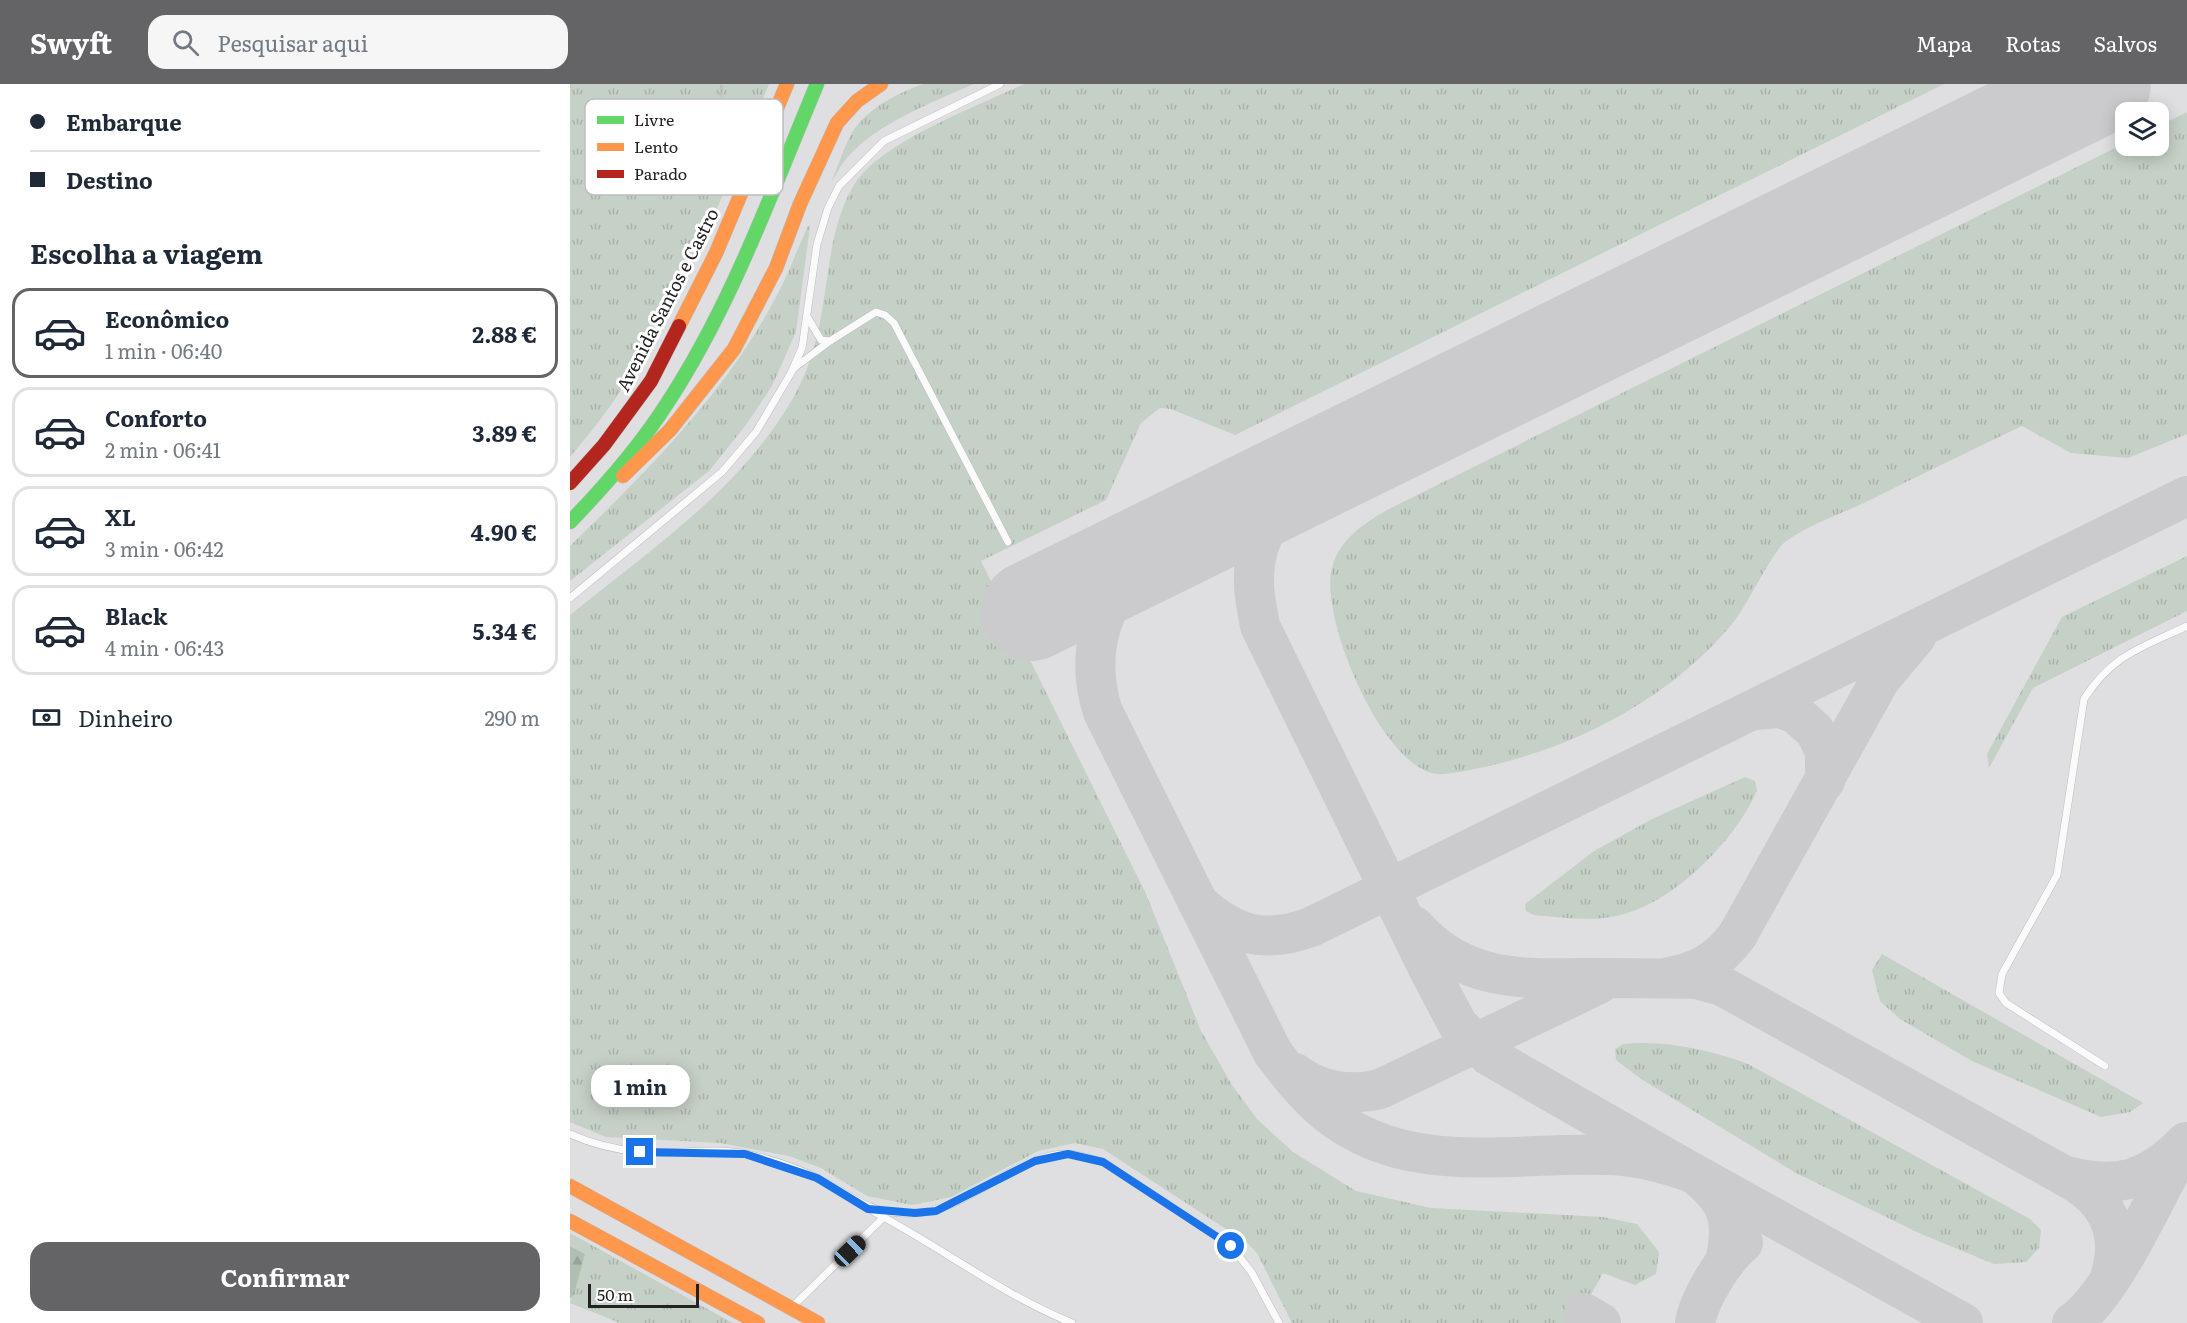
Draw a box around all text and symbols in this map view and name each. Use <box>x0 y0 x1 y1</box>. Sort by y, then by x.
search box <box>148 15 568 69</box>
text: Swyft <box>30 21 112 63</box>
icon: search <box>169 26 202 59</box>
text: Pesquisar aqui <box>217 26 368 59</box>
text: Mapa <box>1916 27 1972 58</box>
text: Rotas <box>2005 27 2061 58</box>
text: Salvos <box>2094 27 2157 58</box>
legend <box>585 99 783 195</box>
map controls <box>2115 102 2169 156</box>
button: layers <box>2115 102 2169 156</box>
text: Embarque <box>66 105 182 138</box>
text: Livre <box>634 107 674 131</box>
text: Lento <box>634 134 678 158</box>
text: Parado <box>634 161 687 185</box>
text: Destino <box>66 163 153 196</box>
street label: Avenida Santos e Castro <box>609 203 725 396</box>
text: Escolha a viagem <box>30 232 263 272</box>
text: Econômico <box>105 302 229 335</box>
icon: car <box>33 306 87 360</box>
text: 2.88 € <box>472 317 537 350</box>
text: 1 min · 06:40 <box>105 335 222 365</box>
text: Conforto <box>105 401 207 434</box>
icon: car <box>33 405 87 459</box>
text: 3.89 € <box>472 416 537 449</box>
text: 2 min · 06:41 <box>105 434 221 464</box>
text: XL <box>105 500 136 533</box>
icon: car <box>33 504 87 558</box>
text: 4.90 € <box>471 515 537 548</box>
text: 3 min · 06:42 <box>105 533 224 563</box>
text: Black <box>105 599 167 632</box>
icon: car <box>33 603 87 657</box>
text: 5.34 € <box>473 614 537 647</box>
text: 4 min · 06:43 <box>105 632 224 662</box>
icon: cash <box>30 701 63 734</box>
text: Dinheiro <box>78 701 173 734</box>
text: 290 m <box>484 702 540 732</box>
callout: 1 min <box>590 1065 689 1107</box>
text: 1 min <box>614 1071 667 1101</box>
route end <box>626 1138 653 1165</box>
car <box>831 1232 869 1270</box>
route start <box>1217 1232 1244 1259</box>
button: Confirmar <box>30 1242 540 1311</box>
scale bar <box>588 1281 699 1308</box>
text: 50 m <box>597 1282 633 1306</box>

